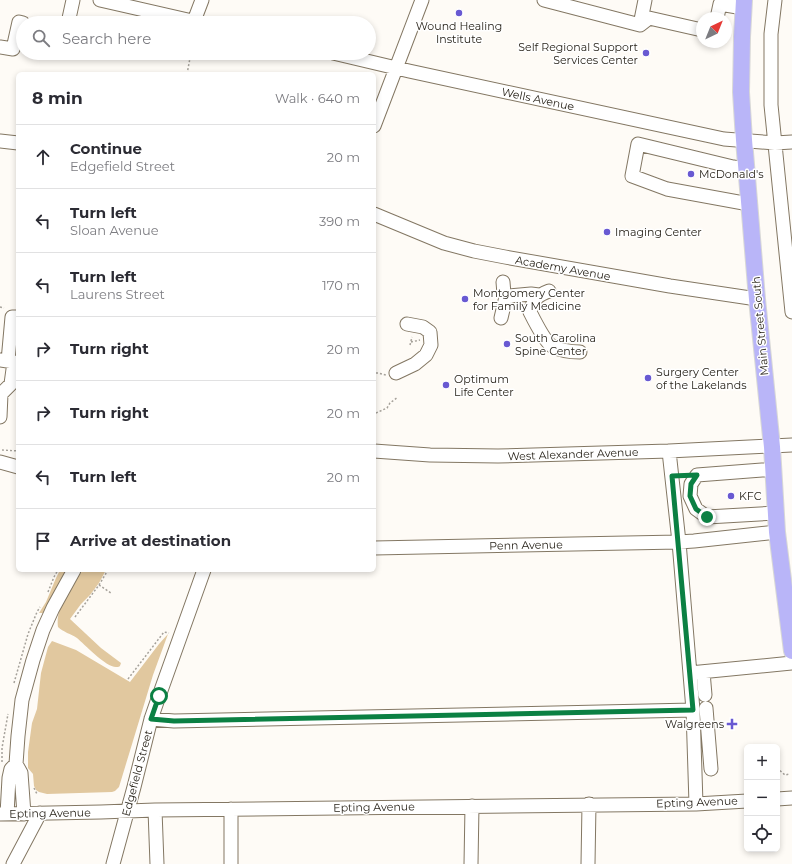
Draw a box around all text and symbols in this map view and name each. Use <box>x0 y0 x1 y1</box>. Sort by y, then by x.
marker: Wound Healing Institute <box>454 8 464 18</box>
north arrow <box>696 12 732 48</box>
search box <box>16 16 376 60</box>
place label: Wound Healing Institute <box>416 19 502 46</box>
icon: search <box>30 27 52 49</box>
text: Search here <box>62 29 151 48</box>
place label: Self Regional Support Services Center <box>518 40 639 67</box>
marker: Self Regional Support Services Center <box>641 48 651 58</box>
street label: Wells Avenue <box>500 84 576 114</box>
text: 8 min <box>32 88 83 108</box>
text: Walk · 640 m <box>275 90 360 106</box>
text: Continue <box>70 139 142 158</box>
icon: ahead <box>32 146 54 168</box>
text: 20 m <box>327 149 360 165</box>
text: Edgefield Street <box>70 158 175 174</box>
place label: McDonald's <box>699 167 764 181</box>
marker: McDonald's <box>686 169 696 179</box>
text: Turn left <box>70 203 137 222</box>
icon: left <box>32 210 54 232</box>
text: 390 m <box>319 213 360 229</box>
text: Sloan Avenue <box>70 222 159 238</box>
place label: Imaging Center <box>615 225 702 239</box>
marker: Imaging Center <box>602 227 612 237</box>
street label: Academy Avenue <box>514 253 612 283</box>
text: Turn left <box>70 267 137 286</box>
icon: left <box>32 274 54 296</box>
street label: Main Street South <box>749 276 771 376</box>
text: 170 m <box>322 277 360 293</box>
text: Laurens Street <box>70 286 165 302</box>
place label: Montgomery Center for Family Medicine <box>473 286 585 313</box>
marker: Montgomery Center for Family Medicine <box>460 294 470 304</box>
place label: South Carolina Spine Center <box>515 331 596 358</box>
icon: right <box>32 338 54 360</box>
text: Turn right <box>70 339 149 358</box>
marker: South Carolina Spine Center <box>502 339 512 349</box>
text: 20 m <box>327 341 360 357</box>
place label: Surgery Center of the Lakelands <box>656 365 747 392</box>
place label: Optimum Life Center <box>454 372 514 399</box>
marker: Surgery Center of the Lakelands <box>643 373 653 383</box>
marker: Optimum Life Center <box>441 380 451 390</box>
icon: right <box>32 402 54 424</box>
text: Turn right <box>70 403 149 422</box>
text: 20 m <box>327 405 360 421</box>
street label: West Alexander Avenue <box>507 445 639 463</box>
icon: left <box>32 466 54 488</box>
text: Turn left <box>70 467 137 486</box>
text: 20 m <box>327 469 360 485</box>
place label: KFC <box>739 489 762 503</box>
marker: KFC <box>726 491 736 501</box>
route end <box>698 508 716 526</box>
icon: arrive <box>32 530 54 552</box>
text: Arrive at destination <box>70 531 231 550</box>
street label: Penn Avenue <box>489 537 563 553</box>
route start <box>150 687 168 705</box>
place label: Walgreens <box>665 717 725 731</box>
marker: Walgreens <box>727 719 737 729</box>
street label: Edgefield Street <box>119 728 155 818</box>
map controls <box>744 744 780 852</box>
button: + <box>744 744 780 780</box>
button: − <box>744 780 780 816</box>
street label: Epting Avenue <box>656 794 738 810</box>
street label: Epting Avenue <box>333 799 415 815</box>
street label: Epting Avenue <box>9 805 91 821</box>
button: locate <box>744 816 780 852</box>

